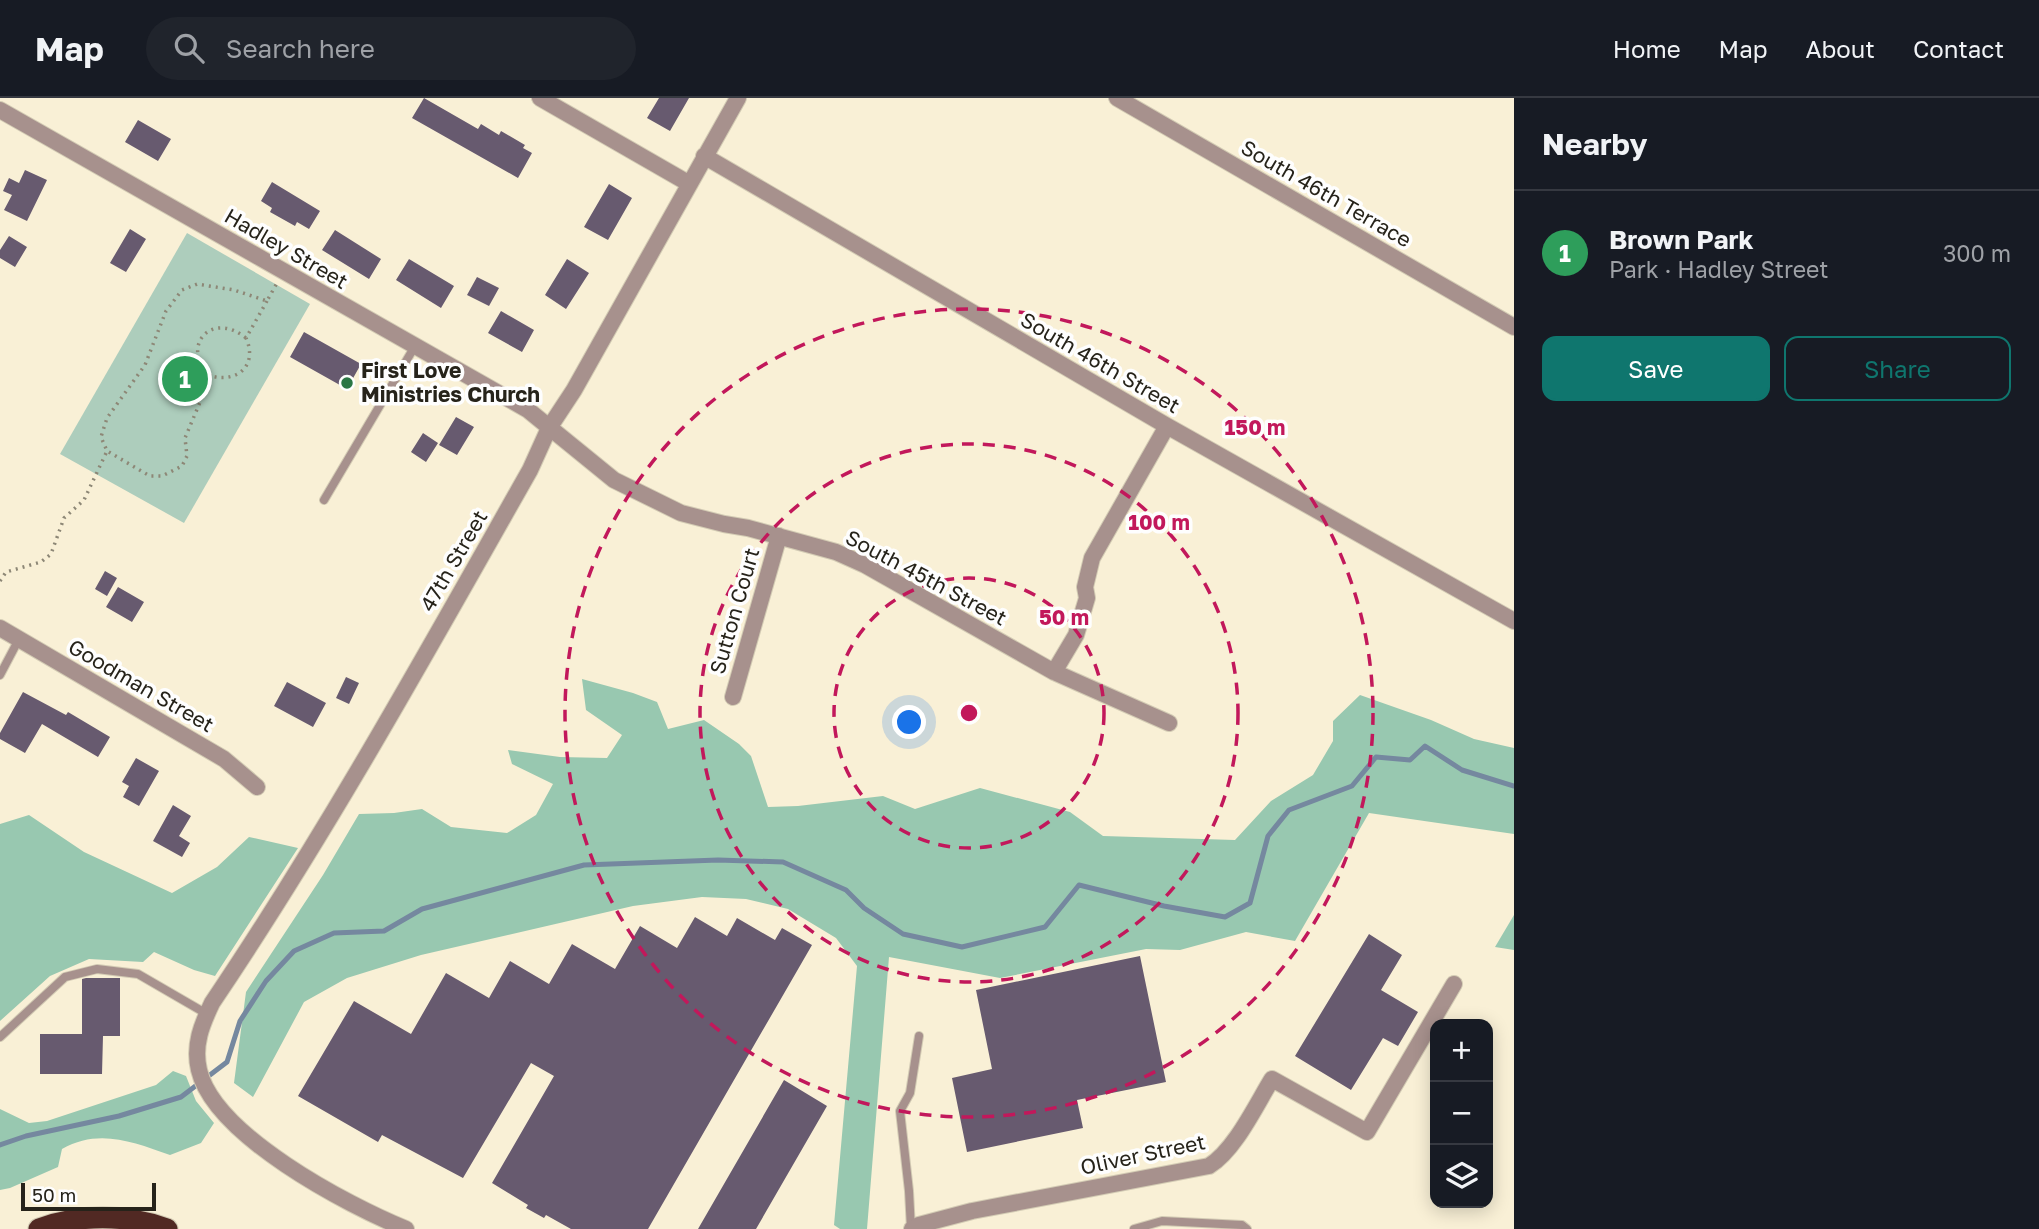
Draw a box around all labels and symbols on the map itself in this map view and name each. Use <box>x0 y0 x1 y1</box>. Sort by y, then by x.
street label: South 46th Terrace <box>1237 134 1416 252</box>
street label: Hadley Street <box>220 202 353 294</box>
street label: South 46th Street <box>1016 306 1185 418</box>
pin: 1 <box>162 353 208 405</box>
place label: First Love Ministries Church <box>361 357 540 407</box>
marker: First Love Ministries Church <box>339 375 355 391</box>
text: 150 m <box>1225 414 1285 440</box>
street label: 47th Street <box>414 505 493 616</box>
text: 100 m <box>1128 509 1190 535</box>
street label: South 45th Street <box>841 524 1012 631</box>
street label: Sutton Court <box>704 545 764 677</box>
text: 50 m <box>1039 604 1089 630</box>
street label: Goodman Street <box>64 633 219 737</box>
centre of rings <box>957 701 981 725</box>
your location <box>892 705 926 739</box>
street label: Oliver Street <box>1078 1128 1208 1180</box>
scale bar <box>21 1180 156 1212</box>

